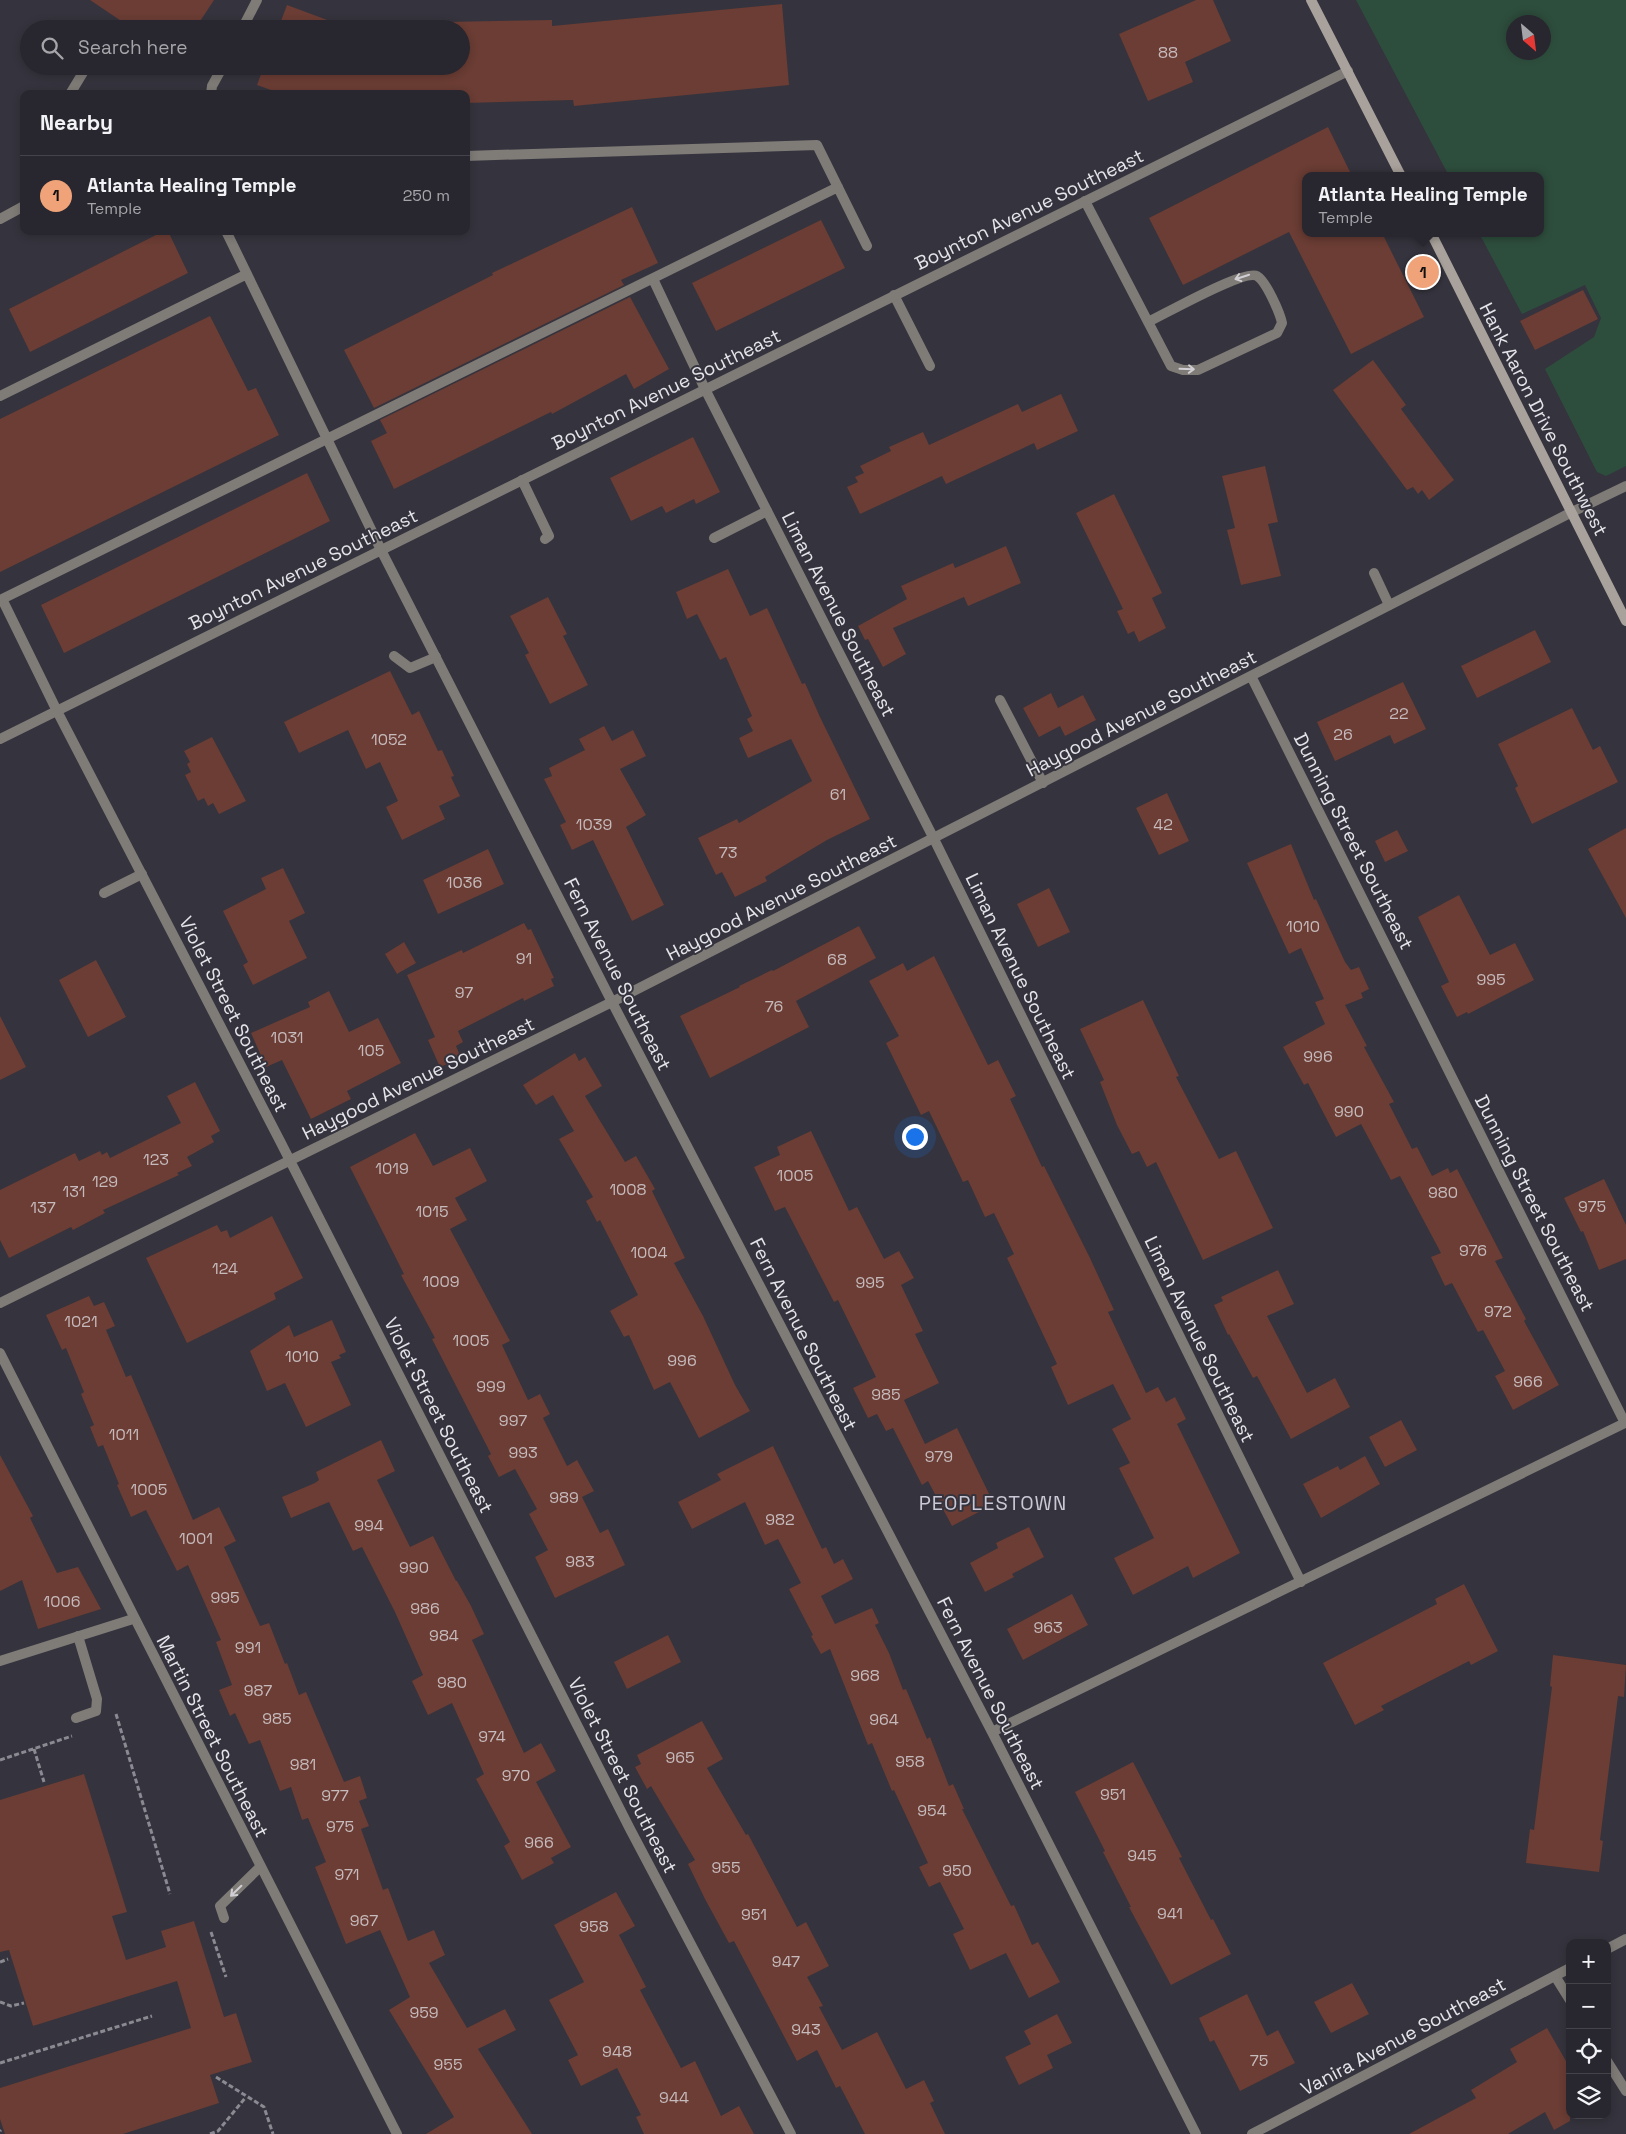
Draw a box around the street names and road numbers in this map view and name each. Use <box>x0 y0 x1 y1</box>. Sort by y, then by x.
street label: Boynton Avenue Southeast <box>911 143 1148 276</box>
street label: Hank Aaron Drive Southwest <box>1474 298 1613 540</box>
street label: Boynton Avenue Southeast <box>548 323 785 456</box>
street label: Boynton Avenue Southeast <box>185 503 422 636</box>
street label: Liman Avenue Southeast <box>776 508 901 721</box>
street label: Haygood Avenue Southeast <box>1022 644 1261 783</box>
street label: Dunning Street Southeast <box>1288 729 1419 954</box>
street label: Haygood Avenue Southeast <box>662 828 901 967</box>
street label: Liman Avenue Southeast <box>960 869 1081 1084</box>
street label: Fern Avenue Southeast <box>558 874 677 1075</box>
street label: Violet Street Southeast <box>173 912 294 1116</box>
street label: Haygood Avenue Southeast <box>298 1011 538 1146</box>
street label: Dunning Street Southeast <box>1469 1091 1600 1316</box>
street label: Liman Avenue Southeast <box>1139 1232 1260 1447</box>
street label: Fern Avenue Southeast <box>744 1234 863 1435</box>
street label: Violet Street Southeast <box>378 1313 499 1517</box>
street label: Fern Avenue Southeast <box>931 1593 1050 1794</box>
street label: Martin Street Southeast <box>151 1631 274 1841</box>
street label: Violet Street Southeast <box>562 1673 683 1877</box>
street label: Vanira Avenue Southeast <box>1296 1972 1510 2101</box>

